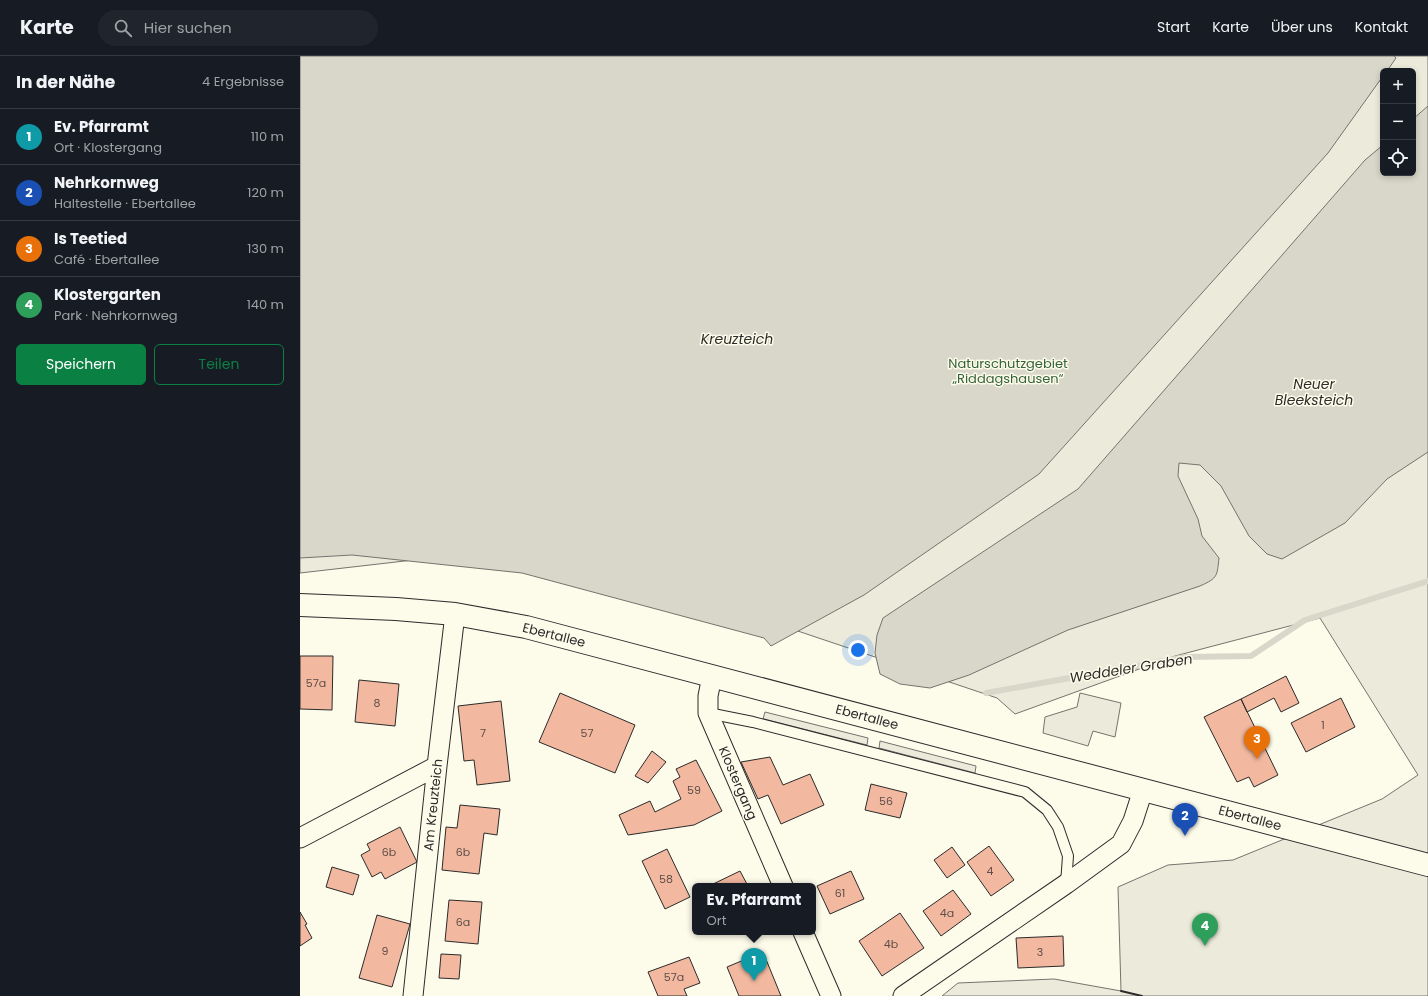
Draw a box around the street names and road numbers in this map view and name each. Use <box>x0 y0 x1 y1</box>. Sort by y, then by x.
street label: Ebertallee <box>520 618 588 652</box>
street label: Ebertallee <box>833 699 901 735</box>
street label: Klostergang <box>714 743 762 823</box>
street label: Am Kreuzteich <box>419 758 447 852</box>
street label: Ebertallee <box>1216 800 1284 836</box>

